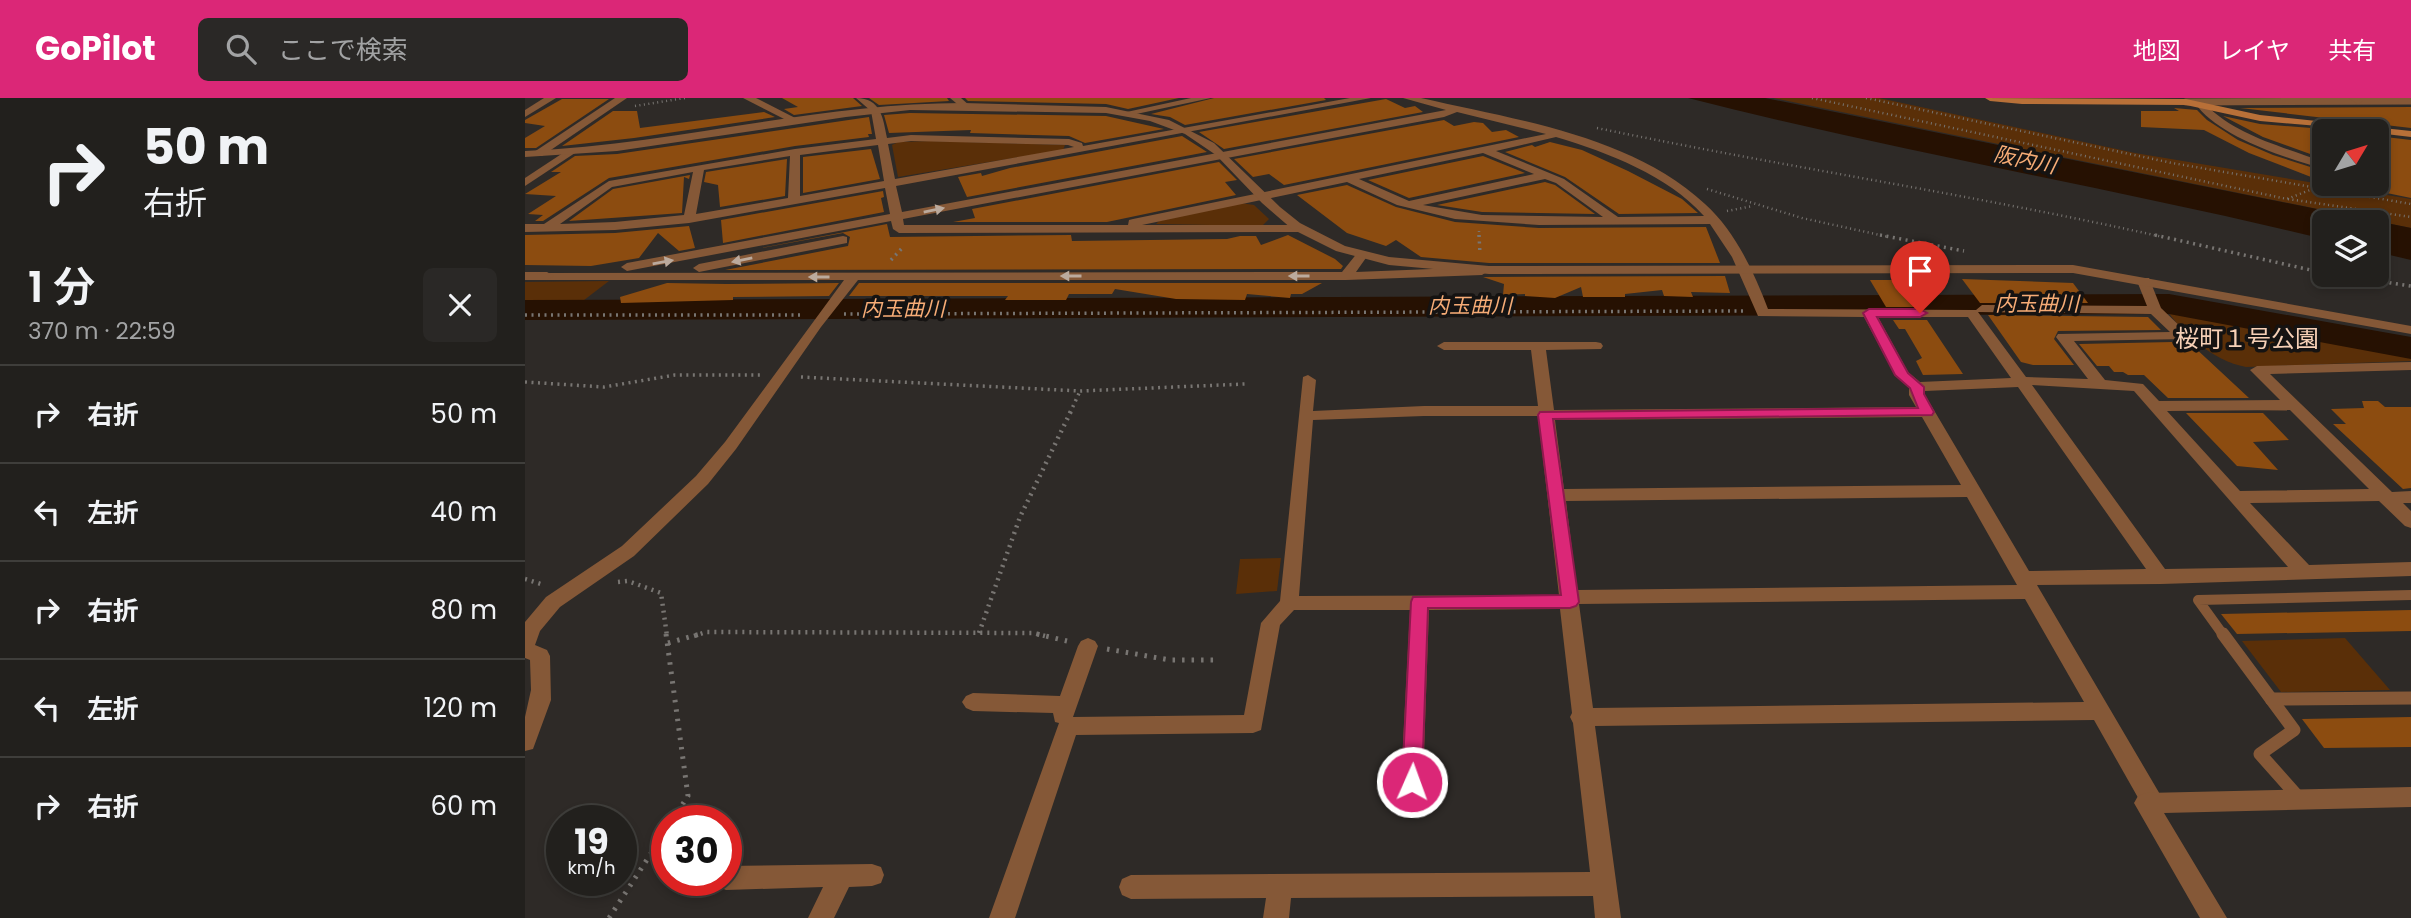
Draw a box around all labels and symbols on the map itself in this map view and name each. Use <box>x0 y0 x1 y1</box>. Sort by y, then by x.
north arrow <box>2312 119 2389 196</box>
water label: 阪内川 <box>1991 139 2061 181</box>
one-way arrow <box>923 204 945 215</box>
pin <box>1890 241 1950 313</box>
one-way arrow <box>731 254 753 265</box>
one-way arrow <box>652 256 674 267</box>
one-way arrow <box>1060 270 1082 282</box>
one-way arrow <box>1287 270 1309 282</box>
one-way arrow <box>808 271 830 283</box>
water label: 内玉曲川 <box>1995 289 2081 318</box>
water label: 内玉曲川 <box>1428 291 1514 320</box>
water label: 内玉曲川 <box>861 294 947 323</box>
park label: 桜町１号公園 <box>2175 322 2319 355</box>
position arrow <box>1375 745 1449 819</box>
speed limit sign: 30 <box>651 805 742 896</box>

